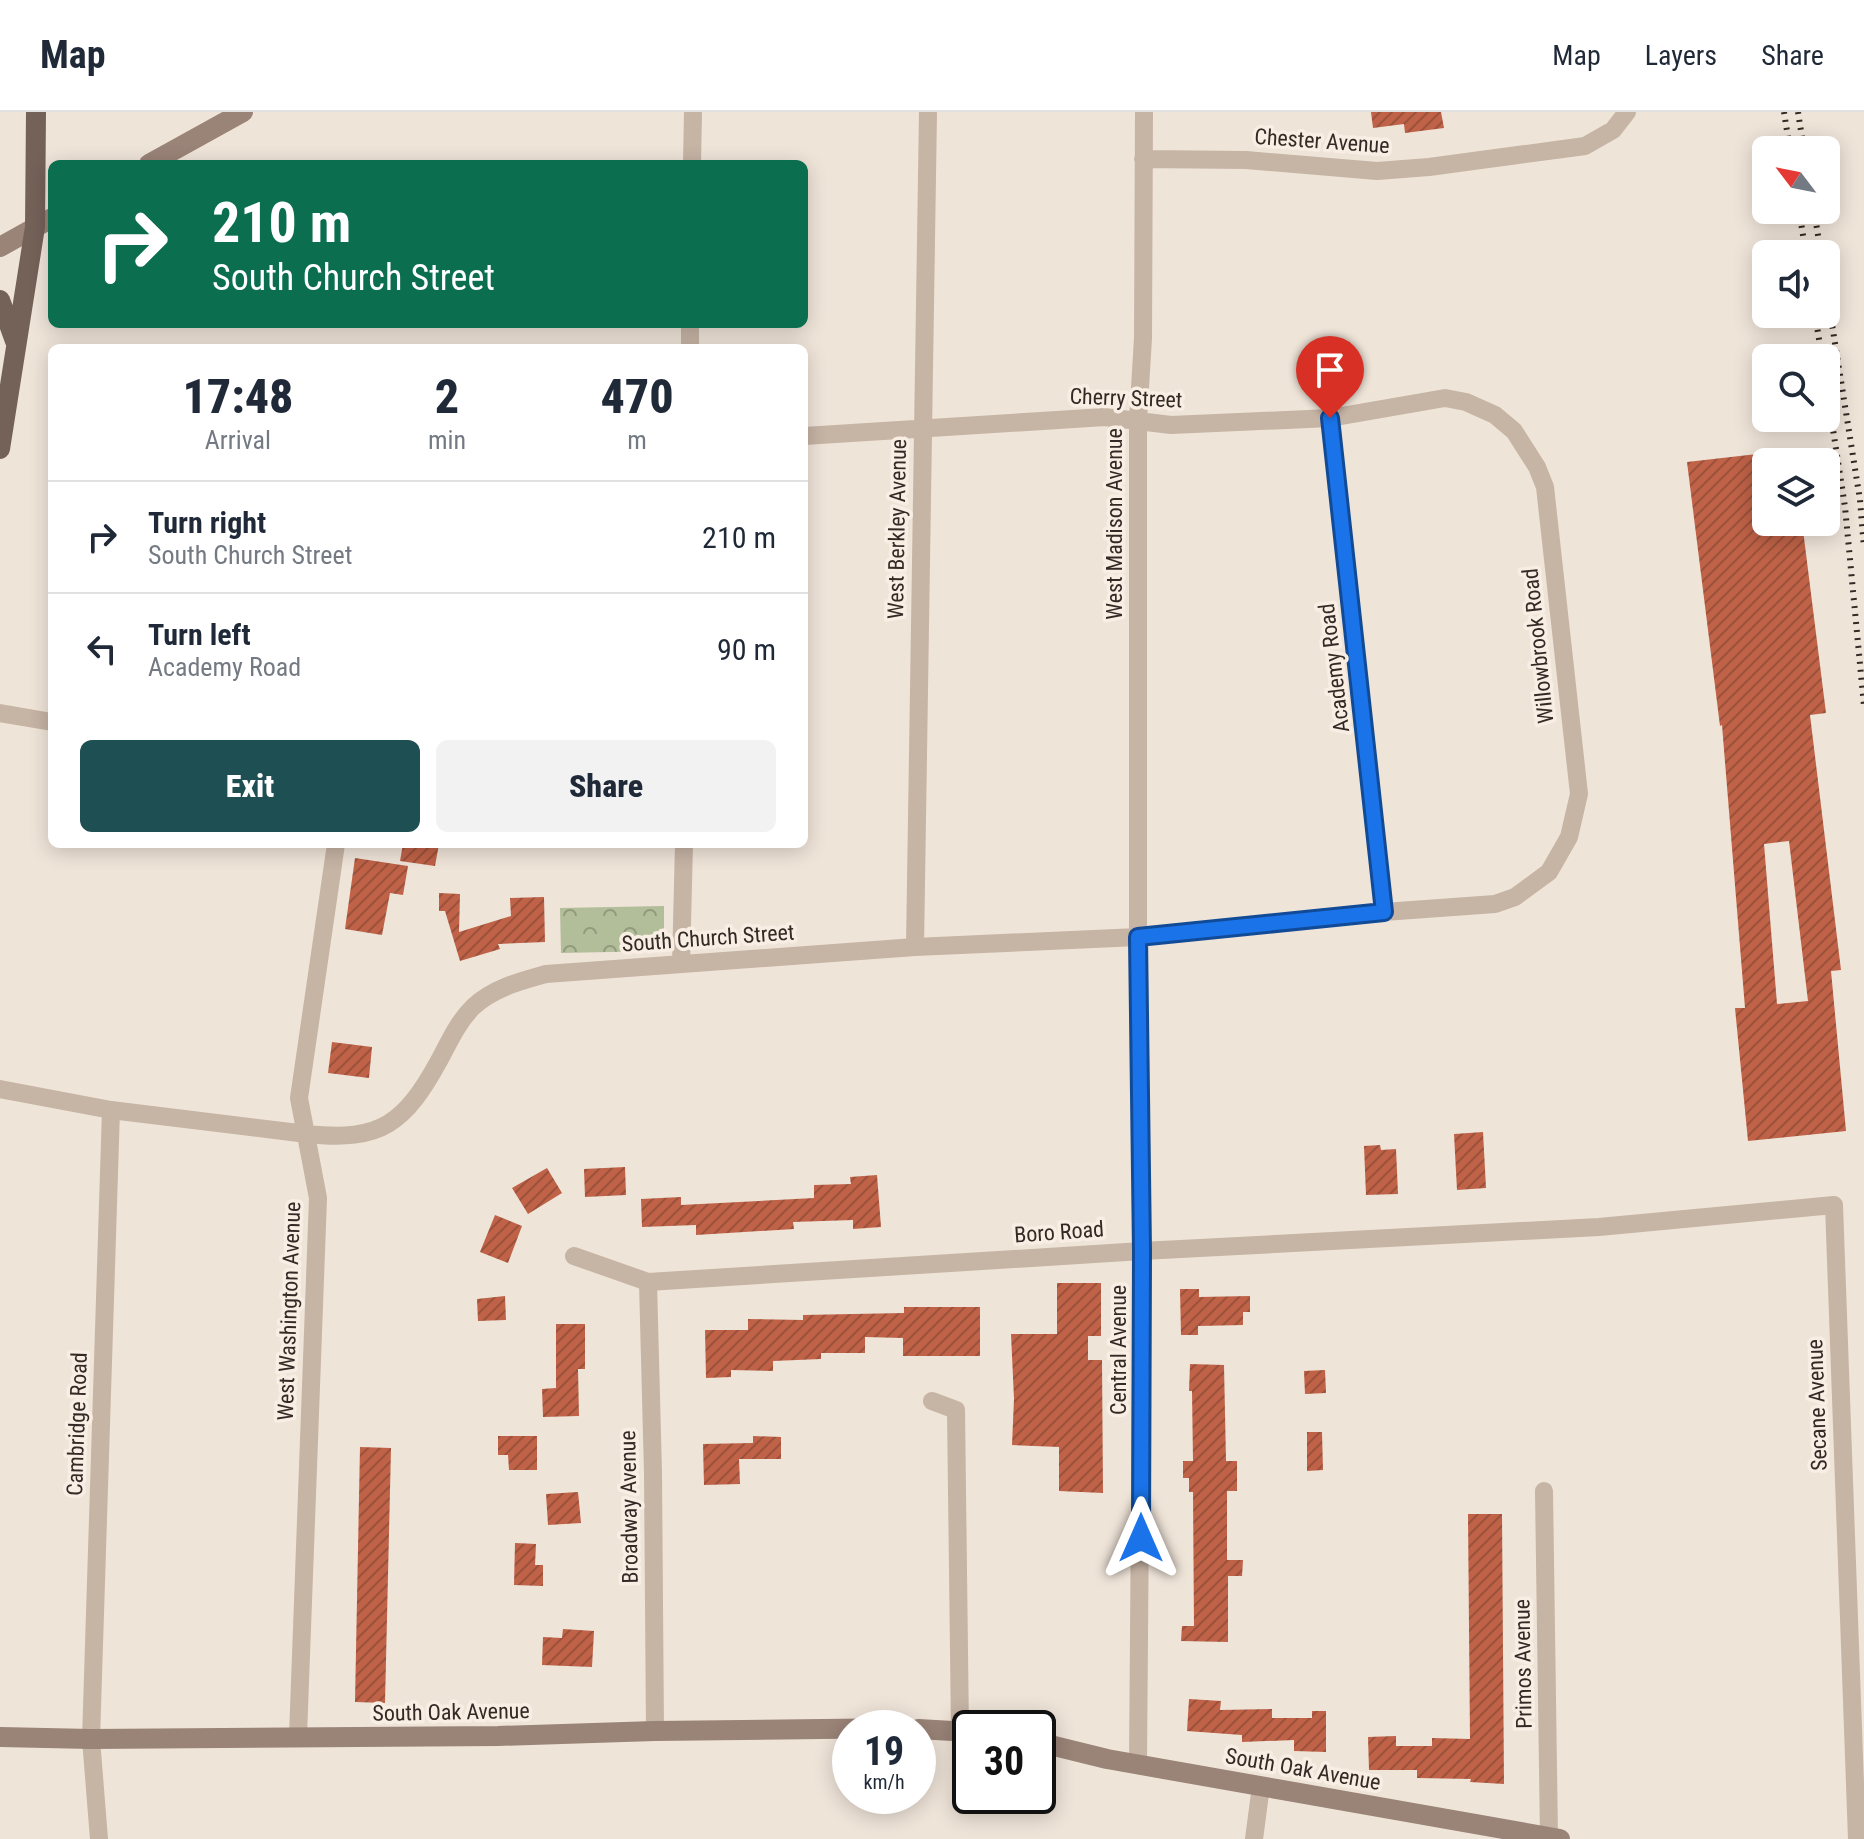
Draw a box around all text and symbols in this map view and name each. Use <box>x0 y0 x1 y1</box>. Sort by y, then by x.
text: Map <box>40 33 106 77</box>
text: Map <box>1552 39 1601 72</box>
text: Layers <box>1645 39 1717 72</box>
text: Share <box>1761 39 1824 72</box>
street label: Chester Avenue <box>1254 124 1390 158</box>
north arrow <box>1752 136 1840 224</box>
map controls <box>1752 136 1840 536</box>
text: 210 m <box>212 190 351 256</box>
icon: right <box>80 192 184 296</box>
button: sound <box>1752 240 1840 328</box>
text: South Church Street <box>212 257 495 299</box>
pin <box>1296 336 1364 418</box>
button: search <box>1752 344 1840 432</box>
icon: arrive <box>1308 348 1352 392</box>
text: 17:48 <box>182 368 294 425</box>
text: 2 <box>435 368 459 425</box>
text: 470 <box>600 368 674 425</box>
street label: Cherry Street <box>1069 384 1183 412</box>
text: Arrival <box>205 425 271 455</box>
text: min <box>428 425 466 455</box>
text: m <box>627 425 647 455</box>
street label: West Madison Avenue <box>1102 428 1127 620</box>
street label: West Berkley Avenue <box>883 439 911 619</box>
button: layers <box>1752 448 1840 536</box>
text: Turn right <box>148 505 266 540</box>
icon: right <box>80 515 124 559</box>
text: 210 m <box>702 520 776 555</box>
text: South Church Street <box>148 540 352 570</box>
street label: Willowbrook Road <box>1517 567 1559 725</box>
street label: Academy Road <box>1314 602 1354 734</box>
text: Turn left <box>148 617 251 652</box>
icon: left <box>80 627 124 671</box>
text: 90 m <box>717 632 776 667</box>
text: Academy Road <box>148 652 301 682</box>
button: Exit <box>80 740 420 832</box>
button: Share <box>436 740 776 832</box>
street label: South Church Street <box>621 920 795 956</box>
street label: West Washington Avenue <box>273 1201 305 1421</box>
street label: Boro Road <box>1013 1216 1105 1248</box>
street label: Central Avenue <box>1106 1285 1131 1415</box>
street label: Secane Avenue <box>1802 1339 1832 1471</box>
street label: Cambridge Road <box>62 1352 92 1496</box>
street label: Broadway Avenue <box>615 1430 643 1584</box>
position arrow <box>1099 1496 1183 1580</box>
street label: Primos Avenue <box>1509 1599 1537 1729</box>
street label: South Oak Avenue <box>372 1698 530 1726</box>
speed limit sign: 30 <box>952 1710 1056 1814</box>
text: 19 <box>864 1728 904 1775</box>
street label: South Oak Avenue <box>1223 1743 1383 1795</box>
text: km/h <box>863 1770 905 1794</box>

